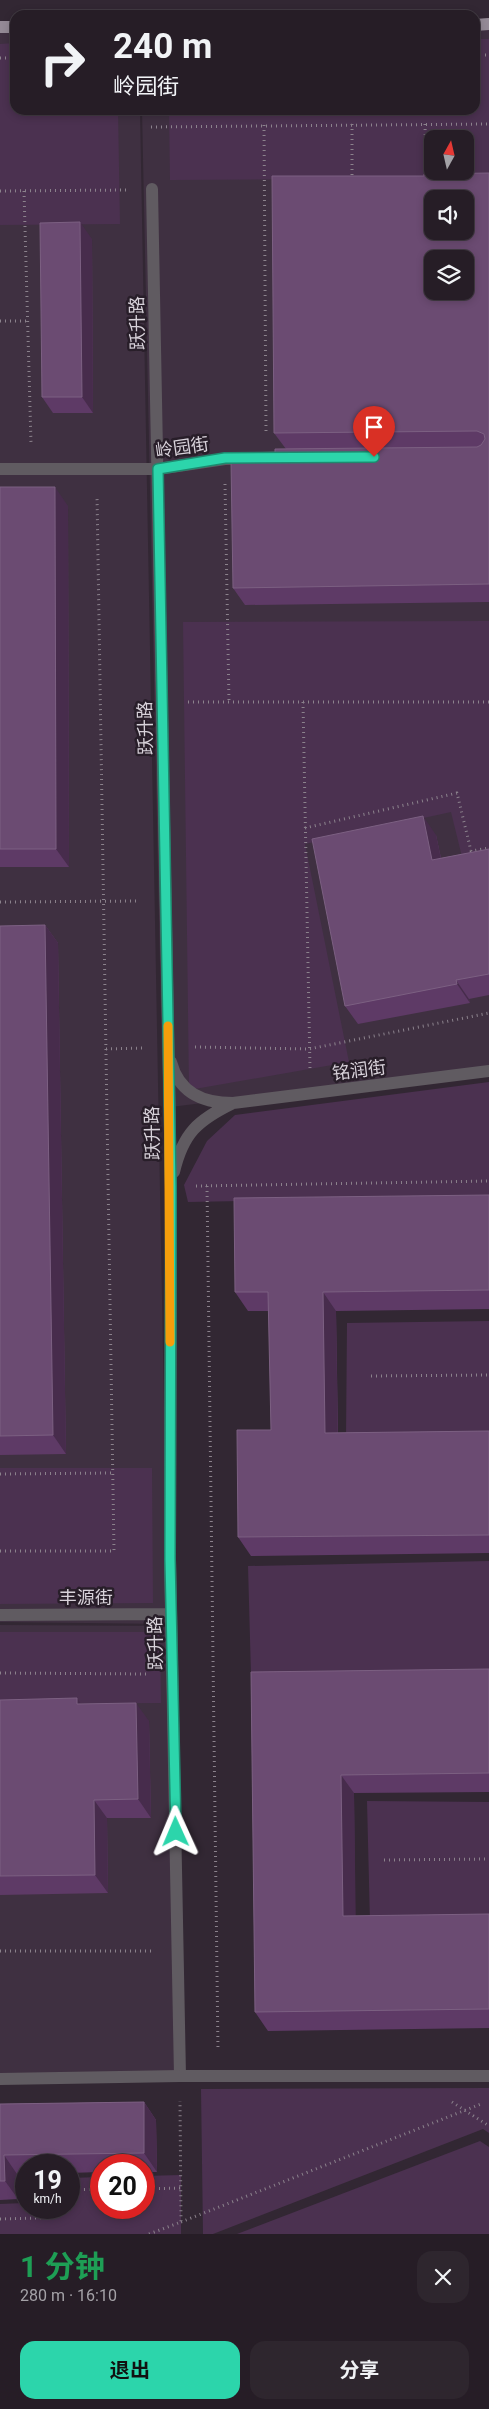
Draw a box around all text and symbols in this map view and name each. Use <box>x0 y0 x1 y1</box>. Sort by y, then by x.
text: 240 m <box>113 26 212 67</box>
icon: right <box>30 30 95 95</box>
text: 岭园街 <box>113 74 179 99</box>
north arrow <box>424 130 474 180</box>
map controls <box>424 130 474 300</box>
button: sound <box>424 190 474 240</box>
button: layers <box>424 250 474 300</box>
street label: 跃升路 <box>126 296 148 350</box>
pin <box>353 406 395 457</box>
icon: arrive <box>360 413 388 441</box>
street label: 岭园街 <box>154 433 210 461</box>
street label: 跃升路 <box>134 701 156 755</box>
street label: 铭润街 <box>331 1056 387 1084</box>
street label: 跃升路 <box>141 1106 163 1160</box>
street label: 丰源街 <box>59 1587 113 1608</box>
street label: 跃升路 <box>144 1616 166 1670</box>
position arrow <box>149 1805 201 1857</box>
speed limit sign: 20 <box>90 2154 155 2219</box>
text: 19 <box>33 2166 62 2195</box>
text: km/h <box>33 2192 62 2206</box>
text: 1 分钟 <box>20 2249 105 2284</box>
button: close <box>417 2251 469 2303</box>
text: 280 m · 16:10 <box>20 2286 117 2305</box>
button: 退出 <box>20 2341 240 2399</box>
button: 分享 <box>250 2341 469 2399</box>

